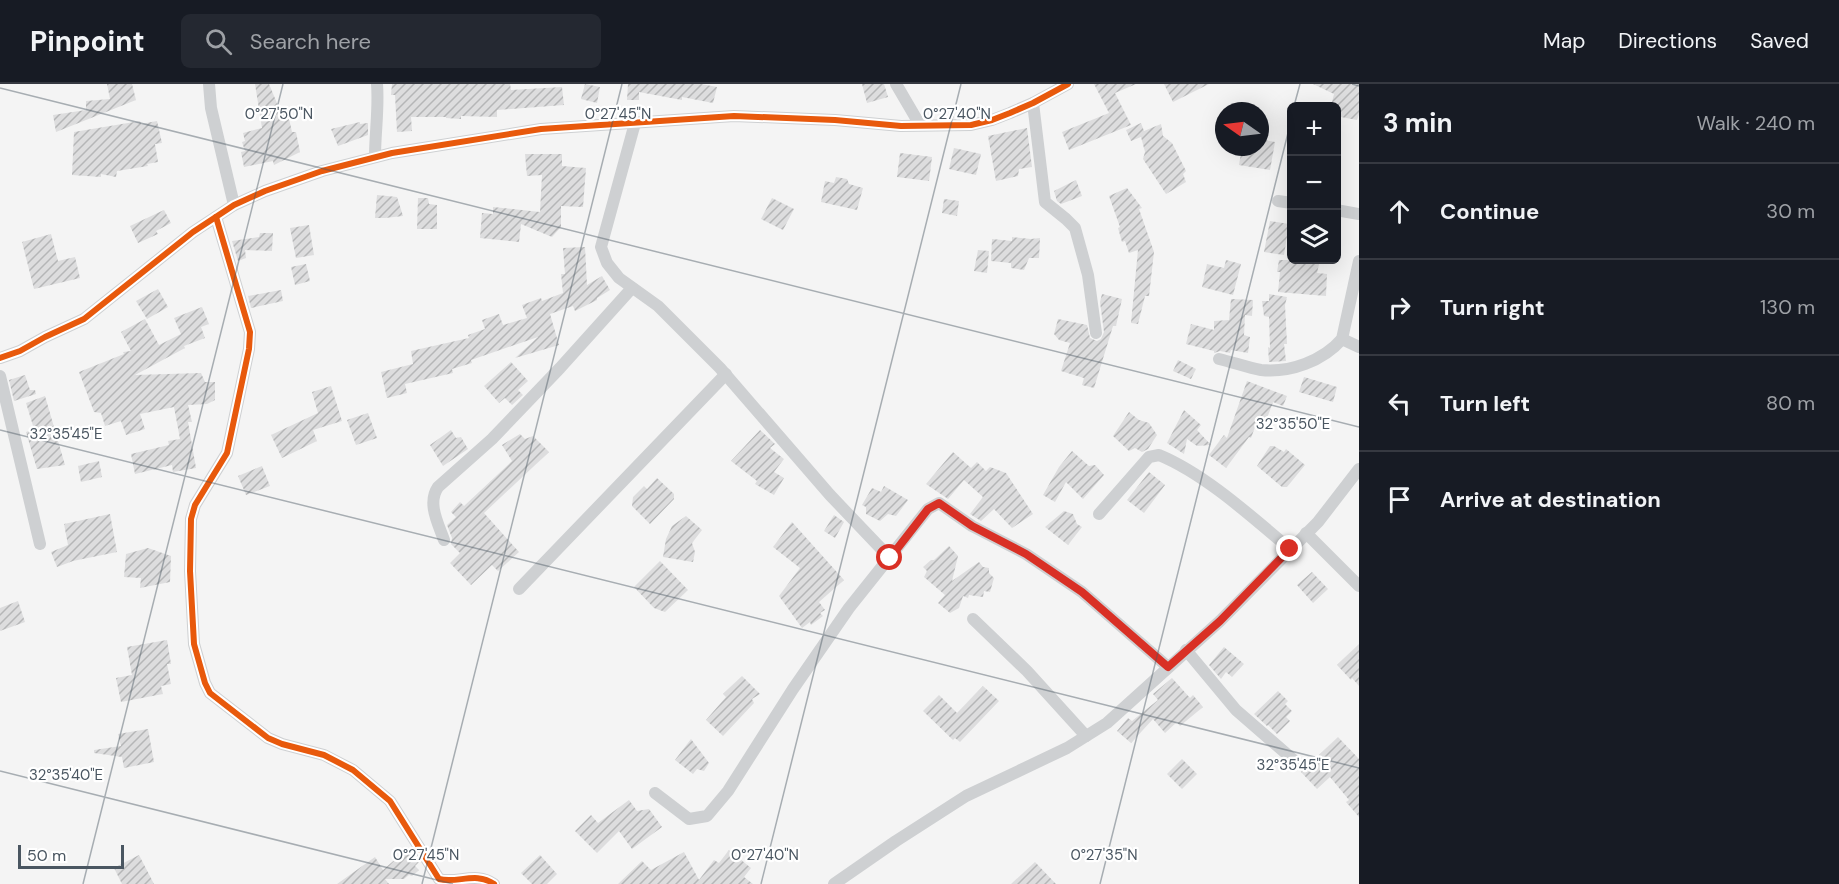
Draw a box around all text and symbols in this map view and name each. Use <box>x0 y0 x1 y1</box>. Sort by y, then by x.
search box <box>181 14 601 68</box>
text: Pinpoint <box>30 23 145 60</box>
icon: search <box>202 25 235 58</box>
text: Search here <box>250 27 371 56</box>
text: Map <box>1543 27 1585 55</box>
text: Directions <box>1618 27 1717 55</box>
text: Saved <box>1750 27 1809 55</box>
north arrow <box>1215 102 1269 156</box>
map controls <box>1287 102 1341 264</box>
button: + <box>1287 102 1341 156</box>
text: 0°27'50"N <box>245 104 313 124</box>
text: 0°27'45"N <box>585 104 651 124</box>
text: 0°27'40"N <box>923 104 991 124</box>
text: 3 min <box>1383 106 1452 140</box>
text: Walk · 240 m <box>1696 110 1815 136</box>
button: − <box>1287 156 1341 210</box>
icon: ahead <box>1383 195 1416 228</box>
text: Continue <box>1440 197 1539 226</box>
text: 30 m <box>1766 198 1815 224</box>
button: layers <box>1287 210 1341 264</box>
icon: right <box>1383 291 1416 324</box>
text: Turn right <box>1440 293 1545 322</box>
text: 130 m <box>1760 294 1815 320</box>
icon: left <box>1383 387 1416 420</box>
text: Turn left <box>1440 389 1530 418</box>
text: 80 m <box>1766 390 1815 416</box>
text: 32°35'50"E <box>1256 414 1330 434</box>
text: 32°35'45"E <box>30 424 102 444</box>
icon: arrive <box>1383 483 1416 516</box>
text: Arrive at destination <box>1440 485 1661 514</box>
route end <box>1276 535 1302 561</box>
route start <box>876 544 902 570</box>
text: 32°35'45"E <box>1257 755 1329 775</box>
text: 32°35'40"E <box>29 765 103 785</box>
scale bar <box>18 842 124 870</box>
text: 50 m <box>27 845 66 866</box>
text: 0°27'45"N <box>393 845 459 865</box>
text: 0°27'40"N <box>731 845 799 865</box>
text: 0°27'35"N <box>1070 845 1138 865</box>

